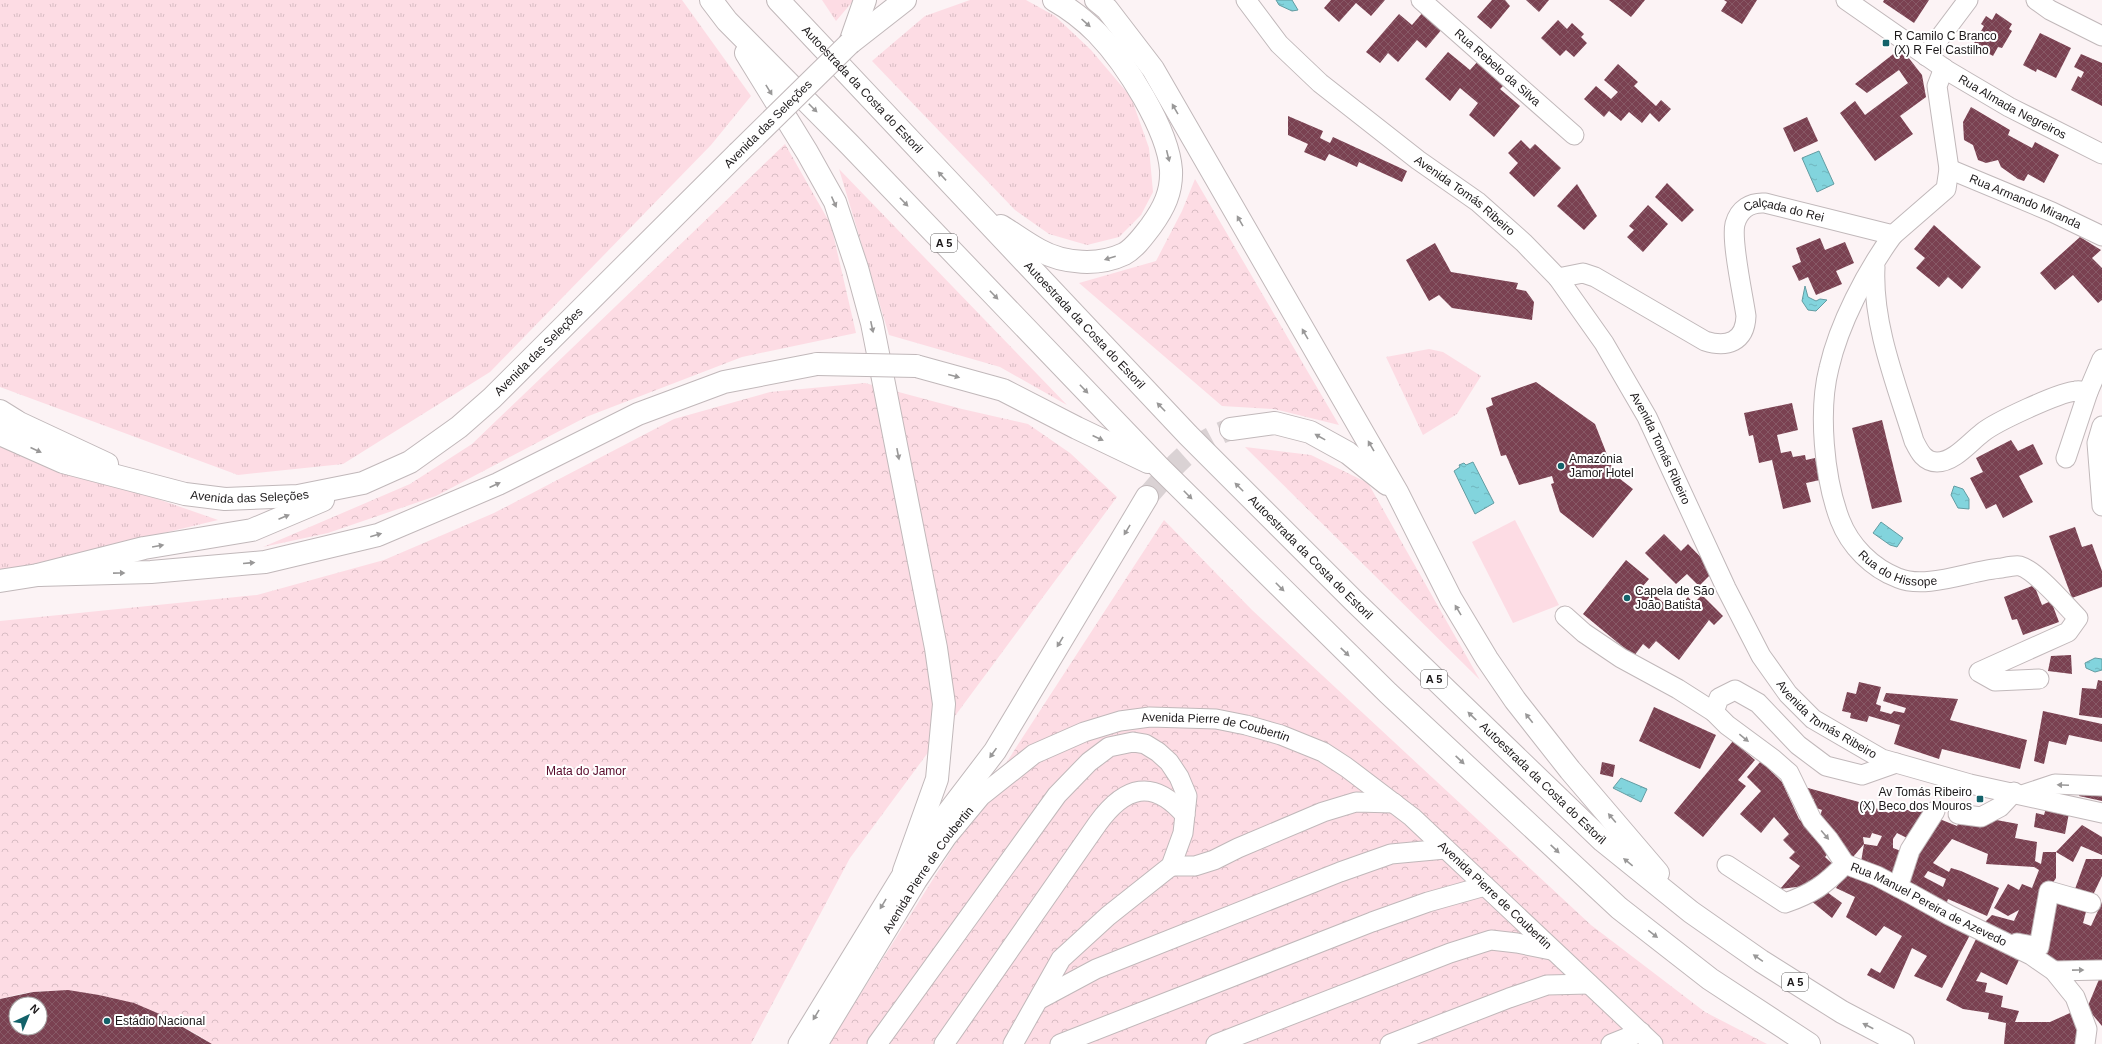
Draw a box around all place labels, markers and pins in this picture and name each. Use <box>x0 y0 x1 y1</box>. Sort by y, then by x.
place label: R Camilo C Branco (X) R Fel Castilho <box>1894 29 1997 57</box>
marker: R Camilo C Branco (X) R Fel Castilho <box>1881 38 1891 48</box>
place label: Amazónia Jamor Hotel <box>1569 452 1634 480</box>
marker: Amazónia Jamor Hotel <box>1556 461 1566 471</box>
place label: Capela de São João Batista <box>1635 584 1715 612</box>
marker: Capela de São João Batista <box>1622 593 1632 603</box>
place label: Av Tomás Ribeiro (X) Beco dos Mouros <box>1859 785 1972 813</box>
marker: Av Tomás Ribeiro (X) Beco dos Mouros <box>1975 794 1985 804</box>
place label: Estádio Nacional <box>115 1014 205 1028</box>
marker: Estádio Nacional <box>102 1016 112 1026</box>

